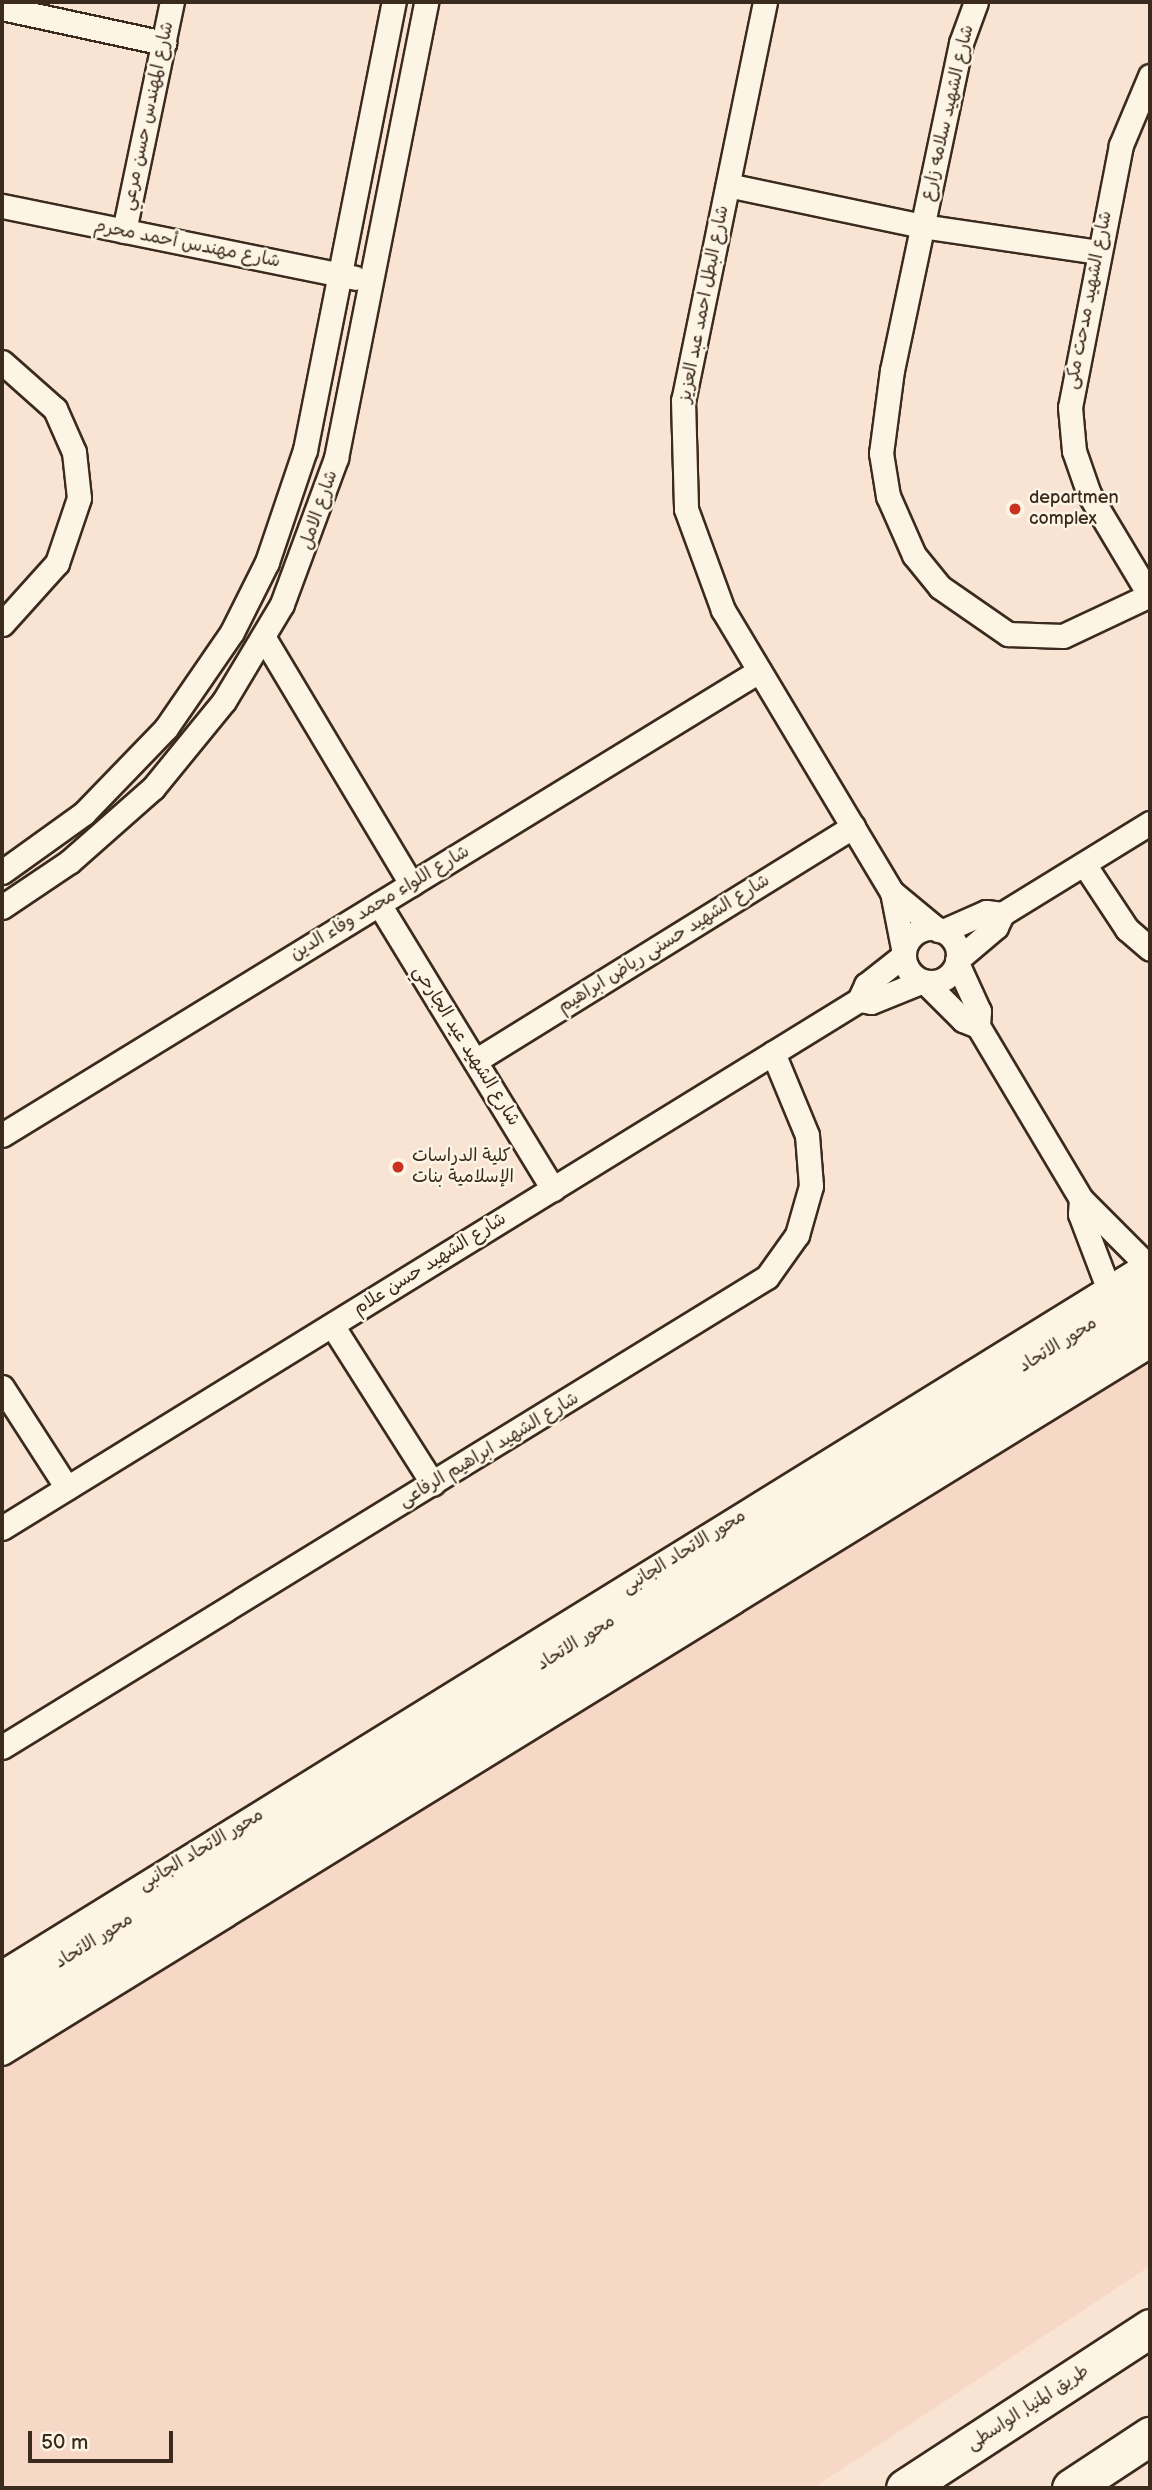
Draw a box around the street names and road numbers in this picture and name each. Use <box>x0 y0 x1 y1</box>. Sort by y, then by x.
street label: شارع المهندس حسن مرعي <box>117 20 179 212</box>
street label: شارع الشهيد سلامه زارع <box>917 23 979 203</box>
street label: شارع البطل احمد عبد العزيز <box>674 204 734 404</box>
street label: شارع الشهيد مدحت مكى <box>1061 209 1117 391</box>
street label: شارع مهندس أحمد محرم <box>92 215 282 273</box>
street label: شارع الامل <box>295 467 343 553</box>
street label: شارع اللواء محمد وفاء الدين <box>286 841 474 965</box>
street label: شارع الشهيد حسنى رياض ابراهيم <box>554 870 774 1018</box>
street label: شارع الشهيد عيد الجارحي <box>408 962 524 1130</box>
street label: شارع الشهيد حسن علام <box>350 1208 510 1320</box>
street label: محور الاتحاد <box>1015 1313 1101 1377</box>
street label: شارع الشهيد ابراهيم الرفاعى <box>395 1388 583 1512</box>
street label: محور الاتحاد الجانبى <box>618 1505 750 1599</box>
street label: محور الاتحاد <box>533 1611 619 1675</box>
street label: محور الاتحاد الجانبى <box>135 1804 267 1896</box>
street label: محور الاتحاد <box>51 1909 137 1973</box>
street label: طريق المنيا, الواسطى <box>963 2360 1093 2456</box>

